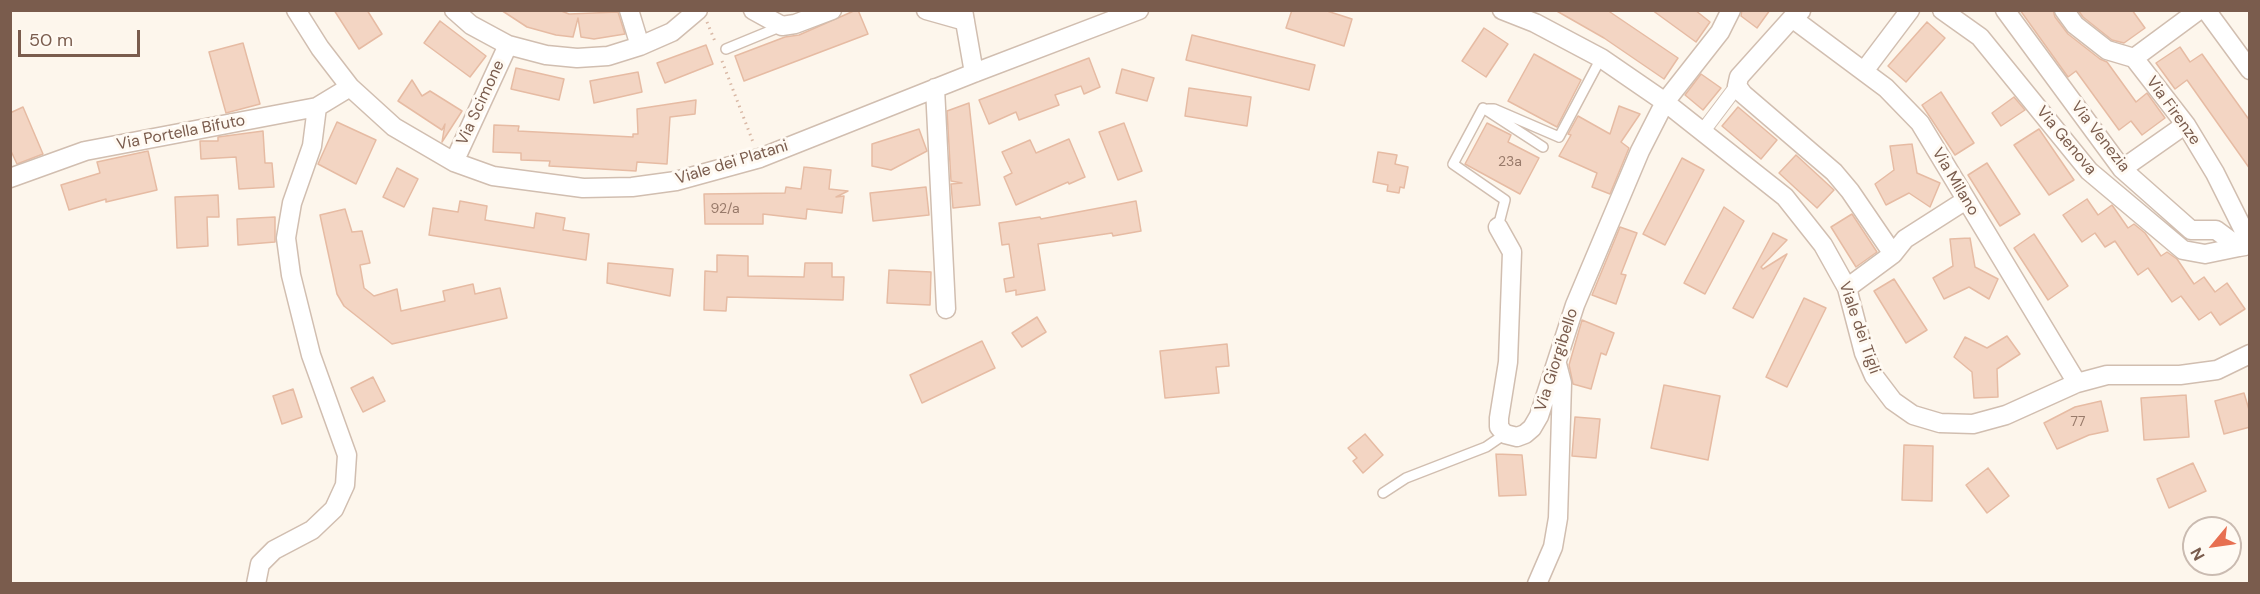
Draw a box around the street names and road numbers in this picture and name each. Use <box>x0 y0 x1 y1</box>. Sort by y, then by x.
street label: Via Scimone <box>453 57 509 149</box>
street label: Via Firenze <box>2142 73 2204 149</box>
street label: Via Venezia <box>2066 98 2134 176</box>
street label: Via Genova <box>2032 103 2100 179</box>
street label: Via Portella Bifuto <box>115 111 247 155</box>
street label: Viale dei Platani <box>673 137 791 189</box>
street label: Via Milano <box>1927 145 1983 219</box>
street label: Viale dei Tigli <box>1834 279 1884 377</box>
street label: Via Giorgibello <box>1531 306 1583 414</box>

